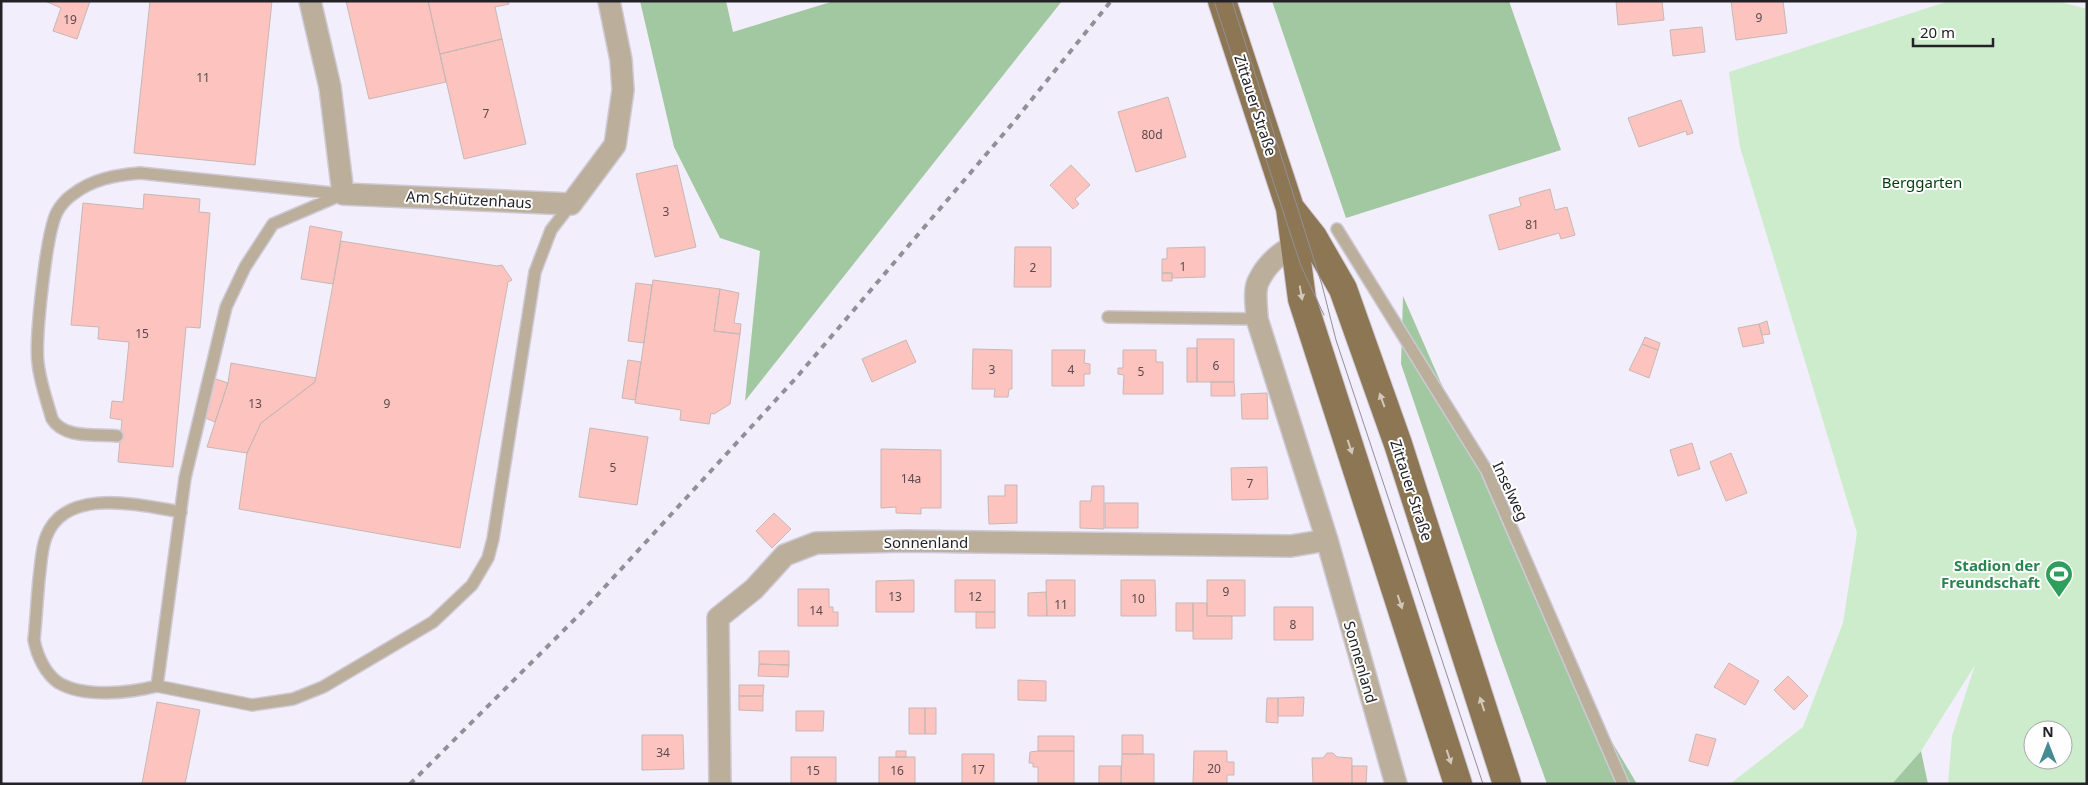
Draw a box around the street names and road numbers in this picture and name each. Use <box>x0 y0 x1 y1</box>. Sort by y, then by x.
street label: Zittauer Straße <box>1230 52 1282 158</box>
street label: Am Schützenhaus <box>406 186 532 212</box>
street label: Zittauer Straße <box>1386 437 1438 543</box>
street label: Inselweg <box>1489 458 1533 524</box>
street label: Sonnenland <box>884 532 968 552</box>
street label: Sonnenland <box>1340 619 1382 705</box>

